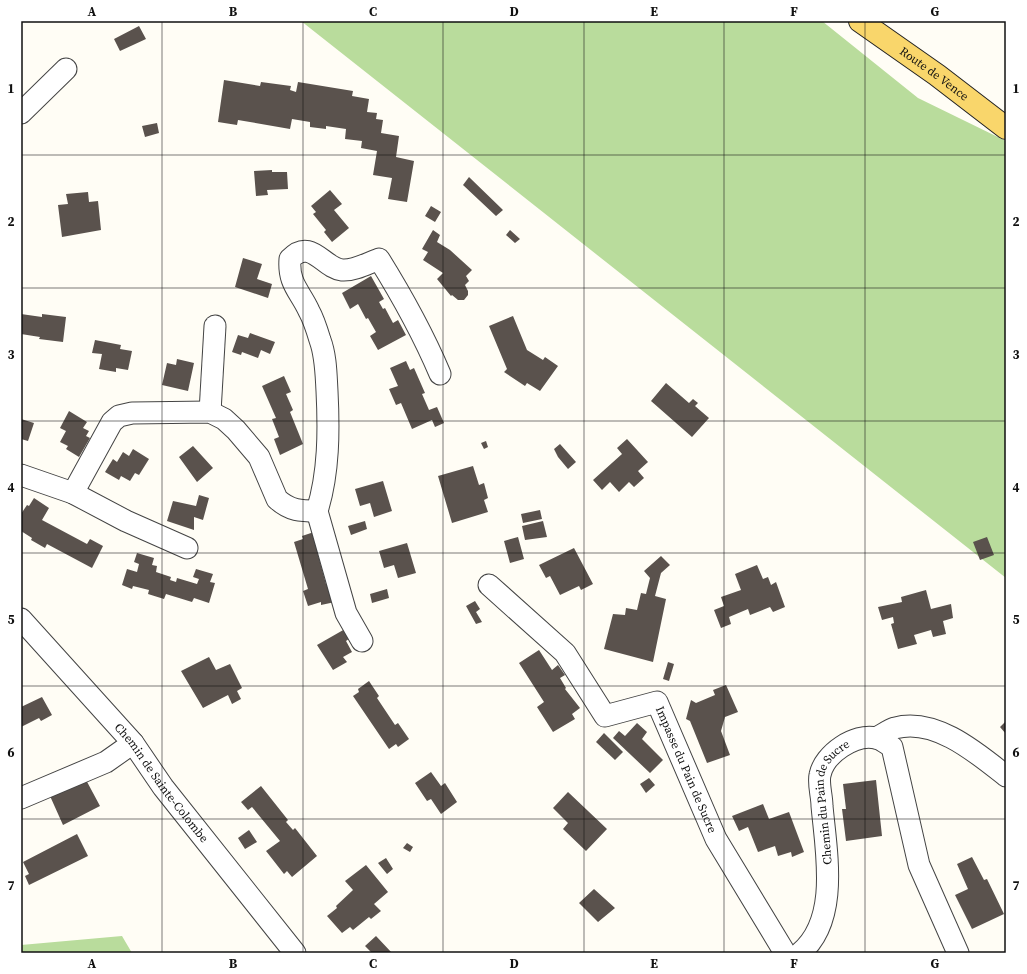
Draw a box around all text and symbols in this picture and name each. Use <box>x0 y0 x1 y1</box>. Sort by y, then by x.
text: A <box>88 3 97 20</box>
text: B <box>229 3 238 20</box>
text: C <box>369 3 377 20</box>
text: D <box>509 3 519 20</box>
text: E <box>650 3 658 20</box>
text: F <box>790 3 798 20</box>
text: G <box>931 3 940 20</box>
street label: Route de Vence <box>896 43 972 104</box>
text: 1 <box>7 80 15 97</box>
text: 1 <box>1012 80 1020 97</box>
text: 2 <box>7 213 15 230</box>
text: 2 <box>1012 213 1020 230</box>
text: 3 <box>7 346 15 363</box>
text: 3 <box>1012 346 1020 363</box>
text: 4 <box>7 479 15 496</box>
text: 4 <box>1012 479 1020 496</box>
text: 5 <box>7 611 15 628</box>
text: 5 <box>1012 611 1020 628</box>
street label: Impasse du Pain de Sucre <box>652 704 720 835</box>
street label: Chemin de Sainte-Colombe <box>111 720 212 846</box>
street label: Chemin du Pain de Sucre <box>811 736 852 865</box>
text: 6 <box>7 744 15 761</box>
text: 6 <box>1012 744 1020 761</box>
text: 7 <box>7 877 15 894</box>
text: 7 <box>1012 877 1020 894</box>
text: A <box>88 955 97 972</box>
text: B <box>229 955 238 972</box>
text: C <box>369 955 377 972</box>
text: D <box>509 955 519 972</box>
text: E <box>650 955 658 972</box>
text: F <box>790 955 798 972</box>
text: G <box>931 955 940 972</box>

